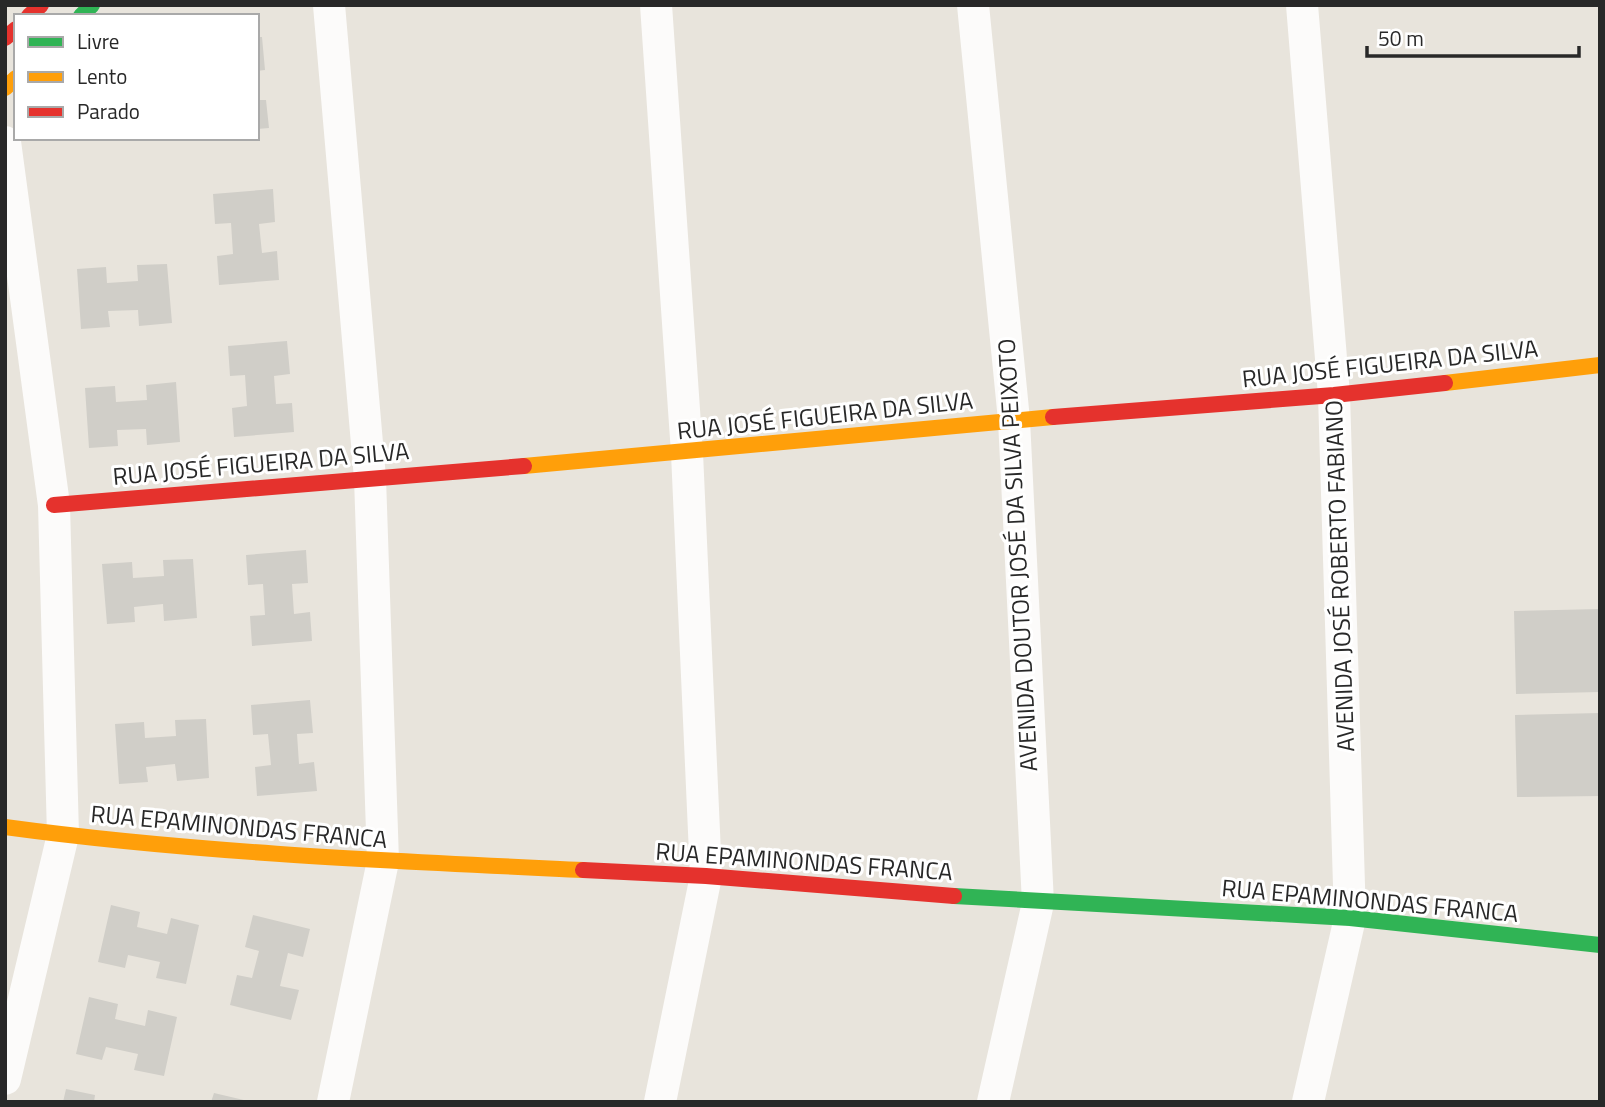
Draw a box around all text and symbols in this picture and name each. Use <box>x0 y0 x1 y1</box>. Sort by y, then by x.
legend <box>14 14 259 140</box>
scale bar <box>1367 14 1579 58</box>
text: 50 m <box>1378 22 1424 54</box>
text: Livre <box>77 25 119 57</box>
text: Lento <box>77 60 127 92</box>
text: Parado <box>77 95 140 127</box>
street label: RUA JOSÉ FIGUEIRA DA SILVA <box>1240 330 1540 396</box>
street label: AVENIDA DOUTOR JOSÉ DA SILVA PEIXOTO <box>988 338 1046 772</box>
street label: RUA JOSÉ FIGUEIRA DA SILVA <box>675 382 975 448</box>
street label: AVENIDA JOSÉ ROBERTO FABIANO <box>1315 400 1363 752</box>
street label: RUA JOSÉ FIGUEIRA DA SILVA <box>111 432 411 494</box>
street label: RUA EPAMINONDAS FRANCA <box>89 795 389 857</box>
street label: RUA EPAMINONDAS FRANCA <box>654 833 954 889</box>
street label: RUA EPAMINONDAS FRANCA <box>1220 869 1520 931</box>

